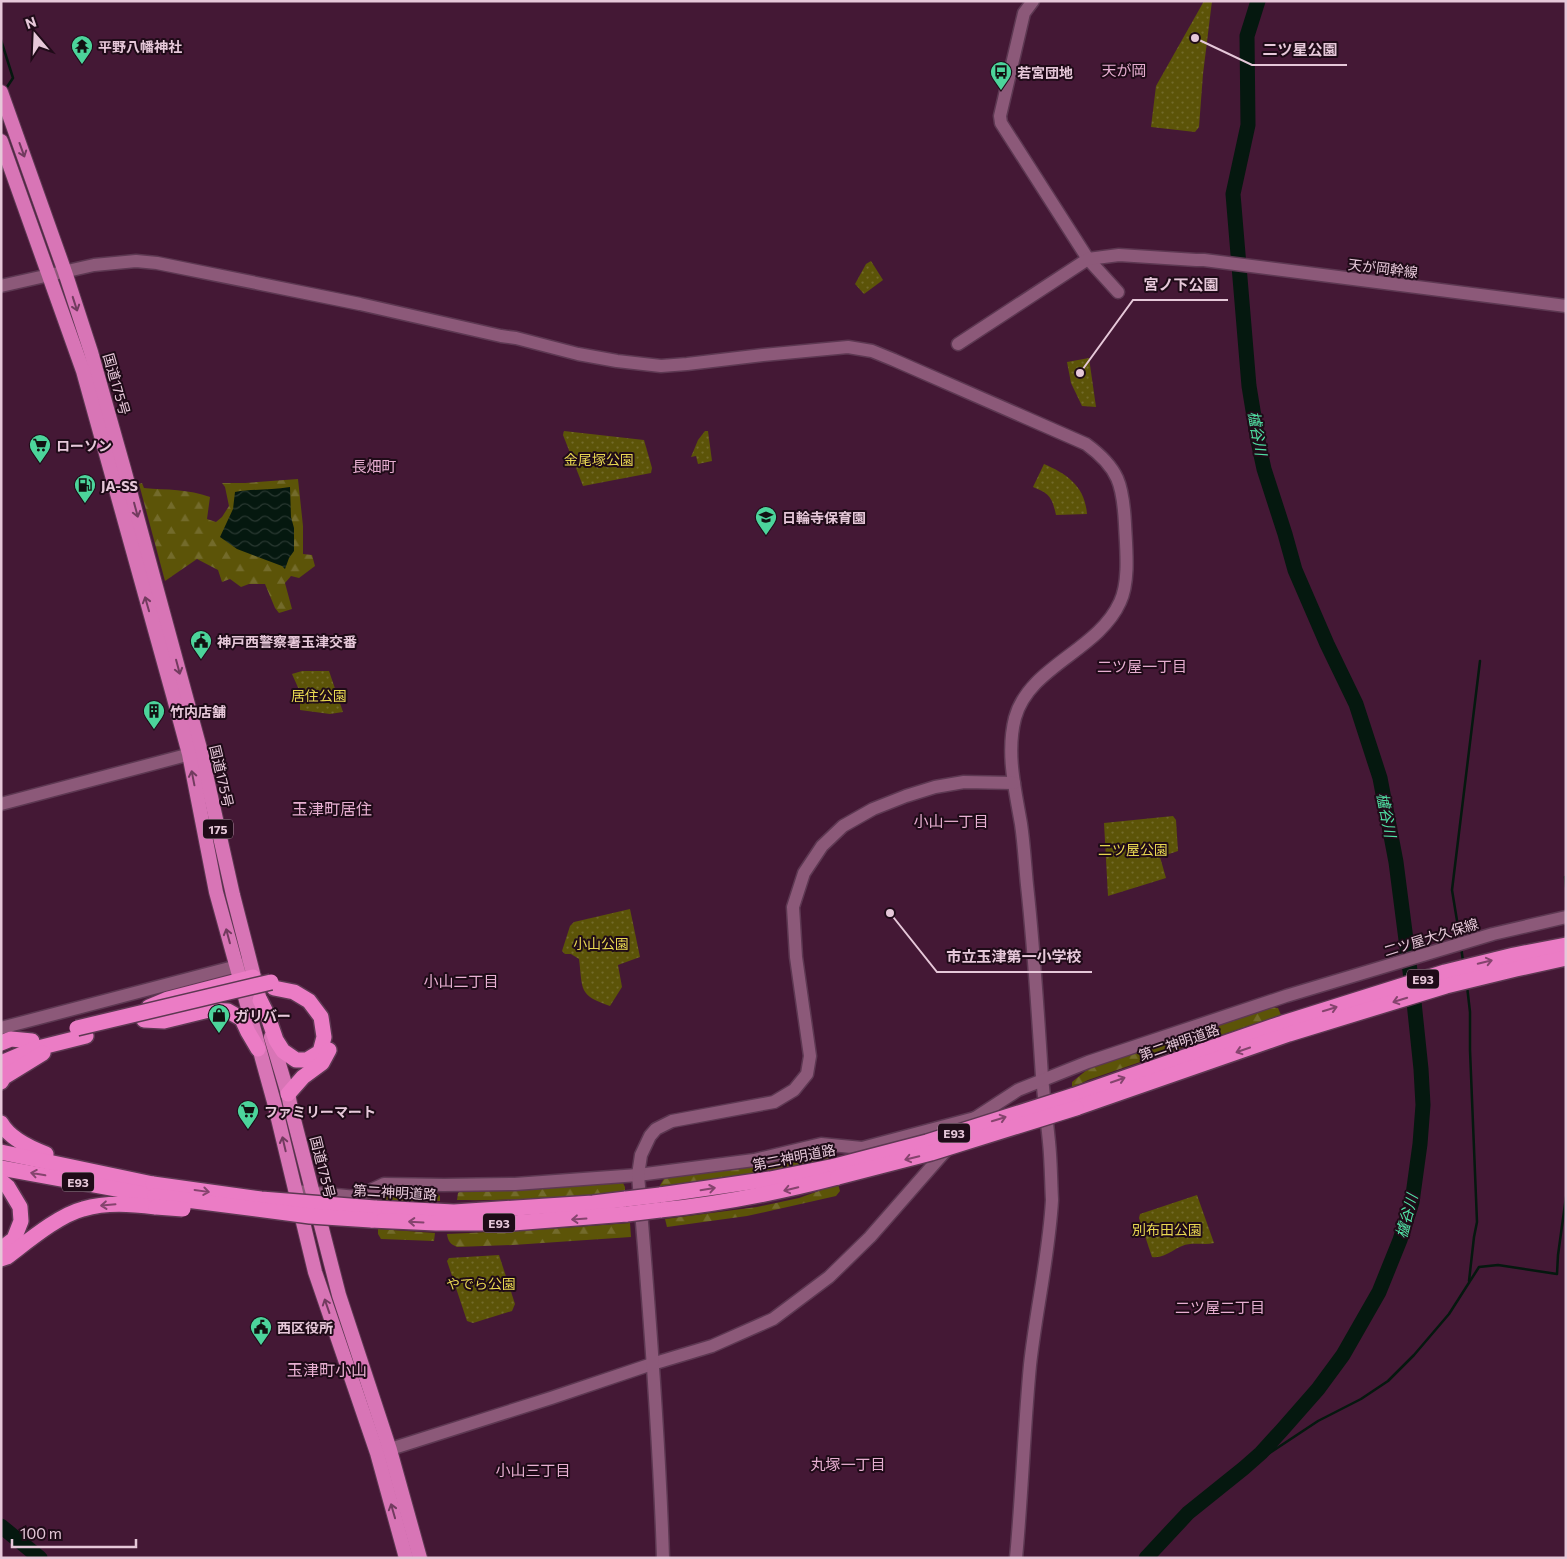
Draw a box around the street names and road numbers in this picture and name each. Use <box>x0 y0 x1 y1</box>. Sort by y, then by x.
street label: 天が岡幹線 <box>1347 255 1419 281</box>
street label: 国道175号 <box>100 351 134 417</box>
street label: 国道175号 <box>207 743 237 809</box>
road number: 175 <box>203 820 233 839</box>
street label: 二ツ屋大久保線 <box>1382 915 1480 959</box>
road number: E93 <box>1407 970 1439 989</box>
street label: 第二神明道路 <box>1137 1020 1221 1064</box>
road number: E93 <box>938 1124 970 1142</box>
street label: 国道175号 <box>307 1134 339 1200</box>
street label: 第二神明道路 <box>751 1141 837 1173</box>
road number: E93 <box>62 1172 94 1192</box>
street label: 第二神明道路 <box>353 1181 437 1203</box>
road number: E93 <box>483 1214 515 1232</box>

